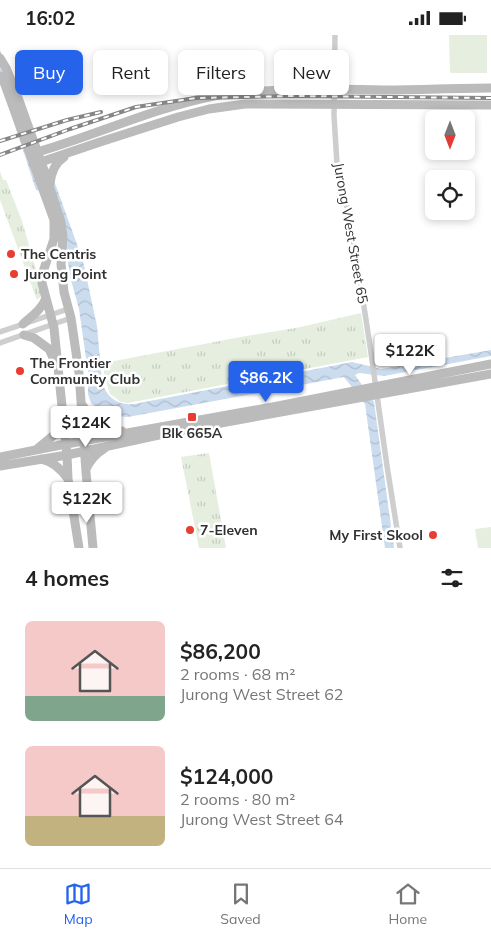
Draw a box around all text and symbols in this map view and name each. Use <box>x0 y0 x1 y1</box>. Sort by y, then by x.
text: 16:02 <box>25 6 75 30</box>
chip: Buy <box>15 50 83 95</box>
chip: Rent <box>93 50 168 95</box>
chip: Filters <box>178 50 264 95</box>
chip: New <box>274 50 349 95</box>
north arrow <box>425 110 475 160</box>
map controls <box>425 110 475 220</box>
street label: Jurong West Street 65 <box>330 161 372 305</box>
button: locate <box>425 170 475 220</box>
place label: The Centris <box>21 245 96 263</box>
marker: The Centris <box>5 248 17 260</box>
place label: Jurong Point <box>24 265 107 283</box>
marker: Jurong Point <box>8 268 20 280</box>
pin: $122K <box>375 333 445 376</box>
text: $122K <box>385 340 435 360</box>
place label: The Frontier Community Club <box>30 354 140 388</box>
pin: $86.2K <box>225 361 307 403</box>
marker: The Frontier Community Club <box>14 365 26 377</box>
text: $86.2K <box>239 367 293 387</box>
pin: $124K <box>51 405 121 448</box>
marker: Blk 665A <box>186 411 198 423</box>
text: $124K <box>61 412 111 432</box>
place label: Blk 665A <box>162 424 223 442</box>
pin: $122K <box>52 481 122 524</box>
text: $122K <box>62 488 112 508</box>
place label: 7-Eleven <box>200 521 258 539</box>
marker: 7-Eleven <box>184 524 196 536</box>
place label: My First Skool <box>329 526 423 544</box>
marker: My First Skool <box>427 529 439 541</box>
icon: filters <box>438 564 466 592</box>
text: 4 homes <box>25 565 109 591</box>
text: $86,200 <box>180 638 261 664</box>
icon: home <box>65 641 125 701</box>
text: 2 rooms · 68 m² <box>180 664 295 684</box>
text: Jurong West Street 62 <box>180 684 343 704</box>
text: $124,000 <box>180 763 273 789</box>
icon: home <box>65 766 125 826</box>
text: 2 rooms · 80 m² <box>180 789 295 809</box>
text: Jurong West Street 64 <box>180 809 343 829</box>
tab: Map <box>64 880 93 928</box>
tab: Saved <box>220 880 261 928</box>
tab: Home <box>388 880 427 928</box>

